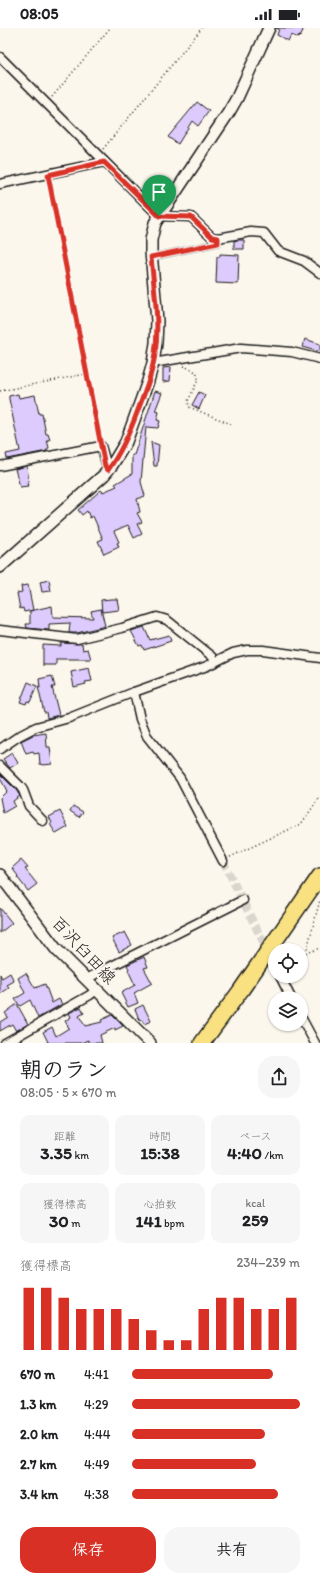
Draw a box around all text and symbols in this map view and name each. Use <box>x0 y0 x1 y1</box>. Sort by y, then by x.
text: 08:05 <box>20 5 58 23</box>
pin <box>142 175 176 216</box>
icon: arrive <box>148 181 170 203</box>
street label: 百沢臼田線 <box>48 912 120 988</box>
map controls <box>268 943 308 1031</box>
button: locate <box>268 943 308 983</box>
button: layers <box>268 991 308 1031</box>
text: 朝のラン <box>20 1056 108 1083</box>
button: share <box>258 1056 300 1098</box>
text: 08:05 · 5 × 670 m <box>20 1085 116 1100</box>
text: 距離 <box>54 1130 76 1143</box>
text: 時間 <box>149 1130 171 1143</box>
text: ペース <box>239 1130 272 1143</box>
text: 3.35 <box>40 1143 72 1163</box>
text: 15:38 <box>140 1143 180 1163</box>
text: 4:40 <box>227 1143 262 1163</box>
text: km <box>72 1149 89 1162</box>
text: /km <box>262 1149 284 1162</box>
text: kcal <box>246 1197 265 1210</box>
text: 獲得標高 <box>43 1198 87 1211</box>
text: 心拍数 <box>143 1198 176 1211</box>
text: 259 <box>242 1210 269 1230</box>
text: 30 <box>49 1211 69 1231</box>
text: 141 <box>136 1211 162 1231</box>
text: m <box>69 1217 80 1230</box>
text: bpm <box>162 1217 184 1230</box>
text: 234–239 m <box>236 1255 300 1270</box>
text: 獲得標高 <box>20 1258 72 1273</box>
text: 670 m <box>20 1367 55 1382</box>
text: 4:41 <box>84 1367 109 1382</box>
text: 1.3 km <box>20 1397 56 1412</box>
text: 4:29 <box>84 1397 109 1412</box>
text: 2.0 km <box>20 1427 58 1442</box>
text: 4:44 <box>84 1427 111 1442</box>
text: 2.7 km <box>20 1457 57 1472</box>
text: 4:49 <box>84 1457 110 1472</box>
text: 3.4 km <box>20 1487 58 1502</box>
text: 4:38 <box>84 1487 109 1502</box>
button: 保存 <box>20 1527 156 1573</box>
button: 共有 <box>164 1527 300 1573</box>

